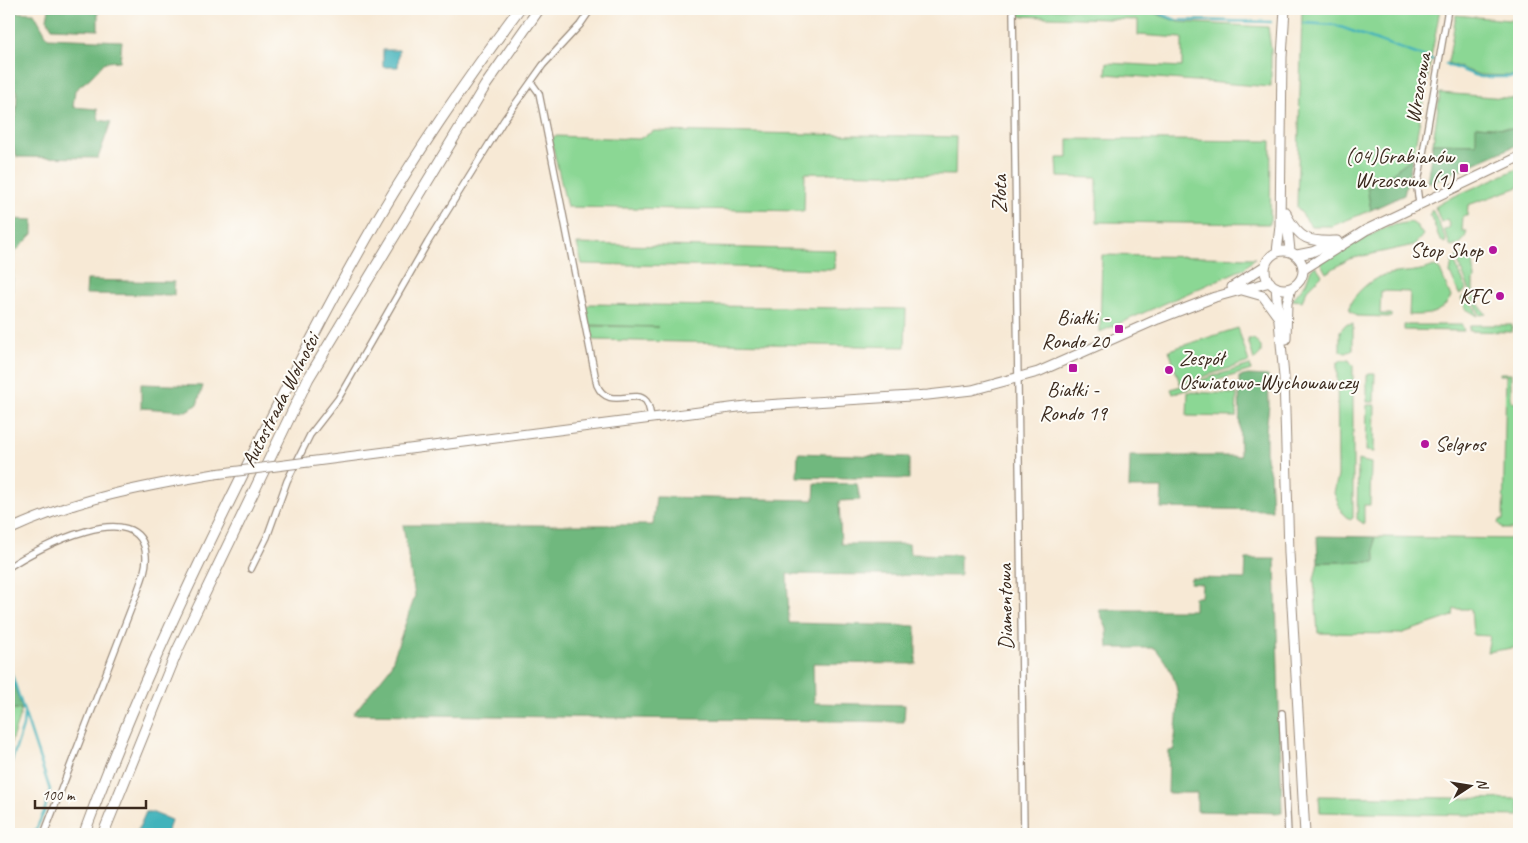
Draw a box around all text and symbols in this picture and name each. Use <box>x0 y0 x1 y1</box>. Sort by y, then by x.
street label: Wrzosowa <box>1399 49 1437 125</box>
place label: (04)Grabianów Wrzosowa (1) <box>1345 143 1456 193</box>
marker: (04)Grabianów Wrzosowa (1) <box>1458 162 1470 174</box>
street label: Złota <box>986 173 1012 213</box>
place label: Stop Shop <box>1410 237 1484 263</box>
marker: Stop Shop <box>1487 244 1499 256</box>
place label: KFC <box>1459 283 1493 309</box>
marker: KFC <box>1494 290 1506 302</box>
place label: Białki - Rondo 20 <box>1041 304 1111 354</box>
marker: Białki - Rondo 20 <box>1113 323 1125 335</box>
street label: Autostrada Wolności <box>235 326 326 471</box>
place label: Zespół Oświatowo-Wychowawczy <box>1179 345 1360 395</box>
marker: Białki - Rondo 19 <box>1067 362 1079 374</box>
marker: Zespół Oświatowo-Wychowawczy <box>1163 364 1175 376</box>
place label: Białki - Rondo 19 <box>1039 376 1108 426</box>
place label: Selgros <box>1435 431 1487 457</box>
marker: Selgros <box>1419 438 1431 450</box>
street label: Diamentowa <box>991 562 1019 650</box>
north arrow <box>1446 760 1496 810</box>
text: N <box>1473 777 1492 792</box>
scale bar <box>35 778 146 810</box>
text: 100 m <box>42 786 76 805</box>

